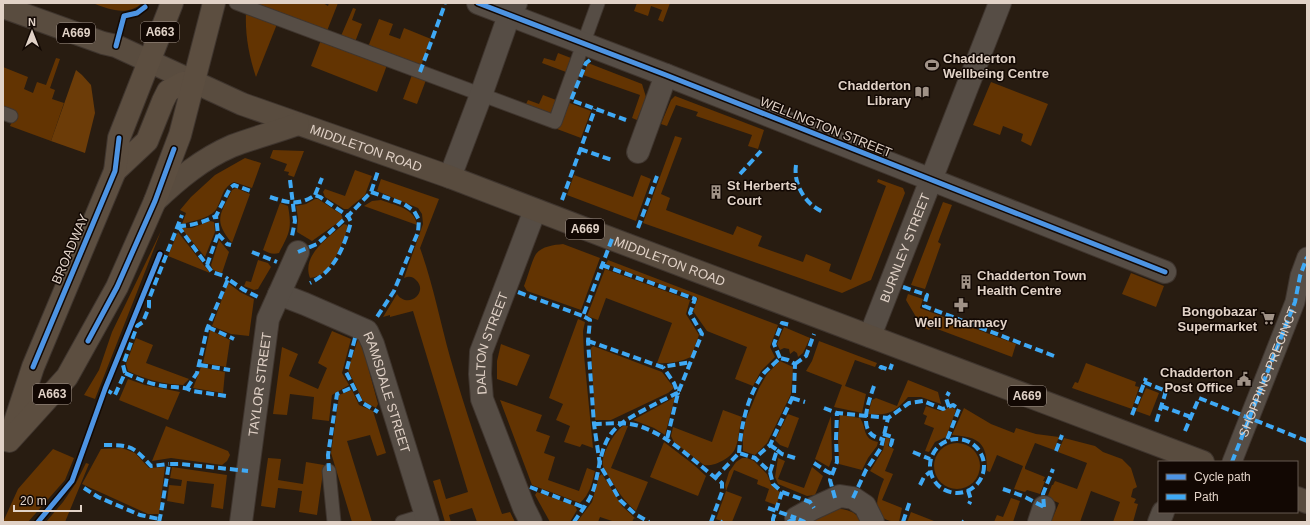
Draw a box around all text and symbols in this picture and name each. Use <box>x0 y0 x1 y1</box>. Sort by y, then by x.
north arrow <box>12 12 52 52</box>
text: N <box>28 16 36 28</box>
road number: A663 <box>141 22 179 42</box>
road number: A669 <box>57 23 95 43</box>
place label: Chadderton Wellbeing Centre <box>943 51 1049 81</box>
sports icon: Chadderton Wellbeing Centre <box>924 57 940 73</box>
place label: Chadderton Library <box>838 78 912 108</box>
library icon: Chadderton Library <box>914 84 930 100</box>
street label: WELLINGTON STREET <box>758 94 894 160</box>
street label: MIDDLETON ROAD <box>308 121 424 174</box>
place label: St Herberts Court <box>727 178 797 208</box>
building icon: St Herberts Court <box>708 184 724 200</box>
street label: BURNLEY STREET <box>876 191 933 304</box>
street label: BROADWAY <box>49 212 92 286</box>
road number: A669 <box>566 219 604 239</box>
street label: MIDDLETON ROAD <box>612 233 727 289</box>
place label: Chadderton Town Health Centre <box>977 268 1087 298</box>
building icon: Chadderton Town Health Centre <box>958 274 974 290</box>
street label: DALTON STREET <box>472 290 511 395</box>
pharmacy icon: Well Pharmacy <box>953 297 969 313</box>
place label: Bongobazar Supermarket <box>1178 304 1258 334</box>
street label: SHOPPING PRECINCT <box>1235 304 1300 439</box>
supermarket icon: Bongobazar Supermarket <box>1260 310 1276 326</box>
place label: Well Pharmacy <box>915 315 1008 330</box>
street label: RAMSDALE STREET <box>361 329 414 455</box>
street label: TAYLOR STREET <box>245 331 274 437</box>
place label: Chadderton Post Office <box>1160 365 1233 395</box>
public building icon: Chadderton Post Office <box>1236 371 1252 387</box>
road number: A663 <box>33 384 71 404</box>
road number: A669 <box>1008 386 1046 406</box>
legend <box>1158 461 1298 513</box>
text: Cycle path <box>1194 470 1251 484</box>
scale bar <box>14 487 81 513</box>
text: Path <box>1194 490 1219 504</box>
text: 20 m <box>20 494 47 508</box>

